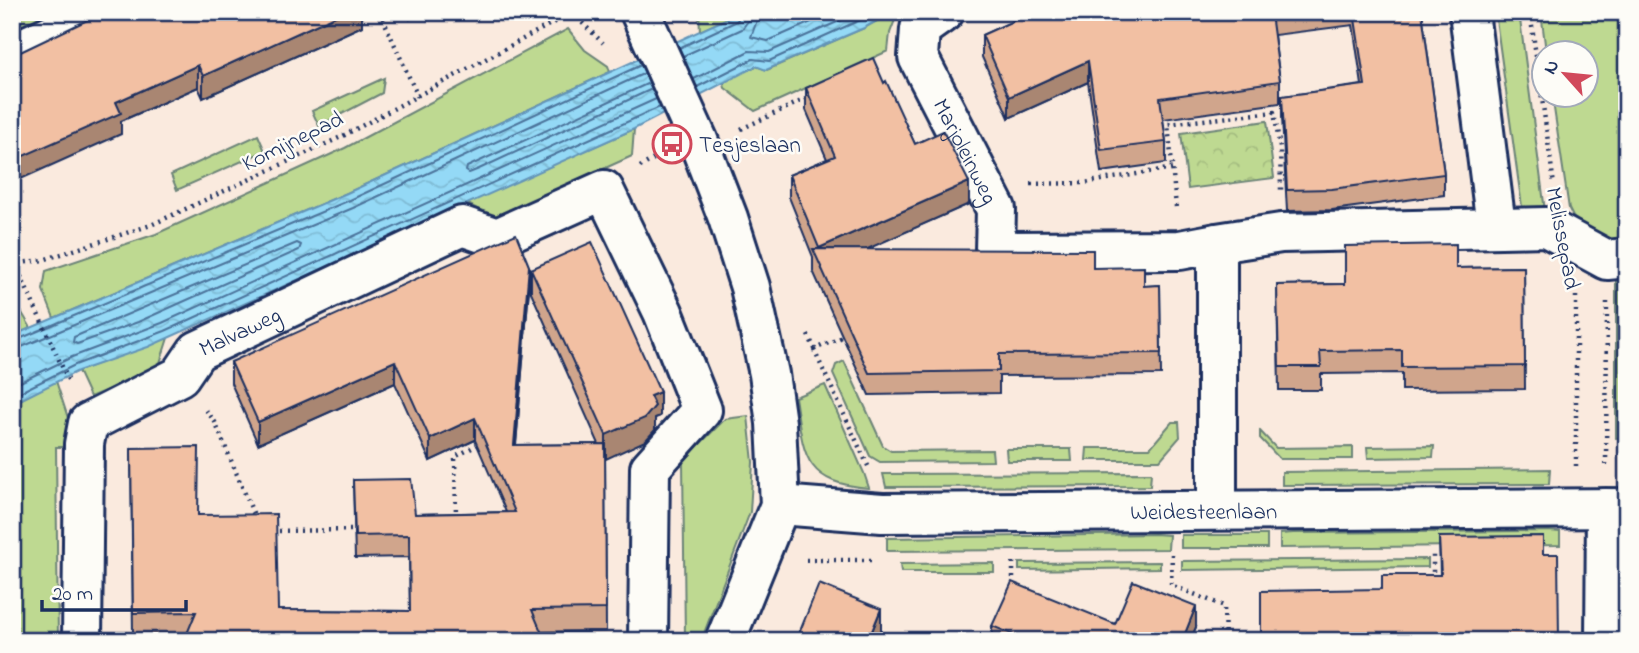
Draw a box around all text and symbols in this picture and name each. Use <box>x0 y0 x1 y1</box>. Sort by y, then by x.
north arrow <box>1530 38 1600 108</box>
text: N <box>1537 55 1567 79</box>
street label: Marjoleinweg <box>923 93 1005 211</box>
street label: Komijnepad <box>237 103 349 181</box>
bus stop icon: Tesjeslaan <box>651 123 693 165</box>
place label: Tesjeslaan <box>699 130 801 163</box>
street label: Melissepad <box>1535 184 1588 293</box>
street label: Malvaweg <box>194 300 288 367</box>
street label: Weidesteenlaan <box>1130 496 1277 530</box>
scale bar <box>42 569 186 613</box>
text: 20 m <box>52 580 93 610</box>

